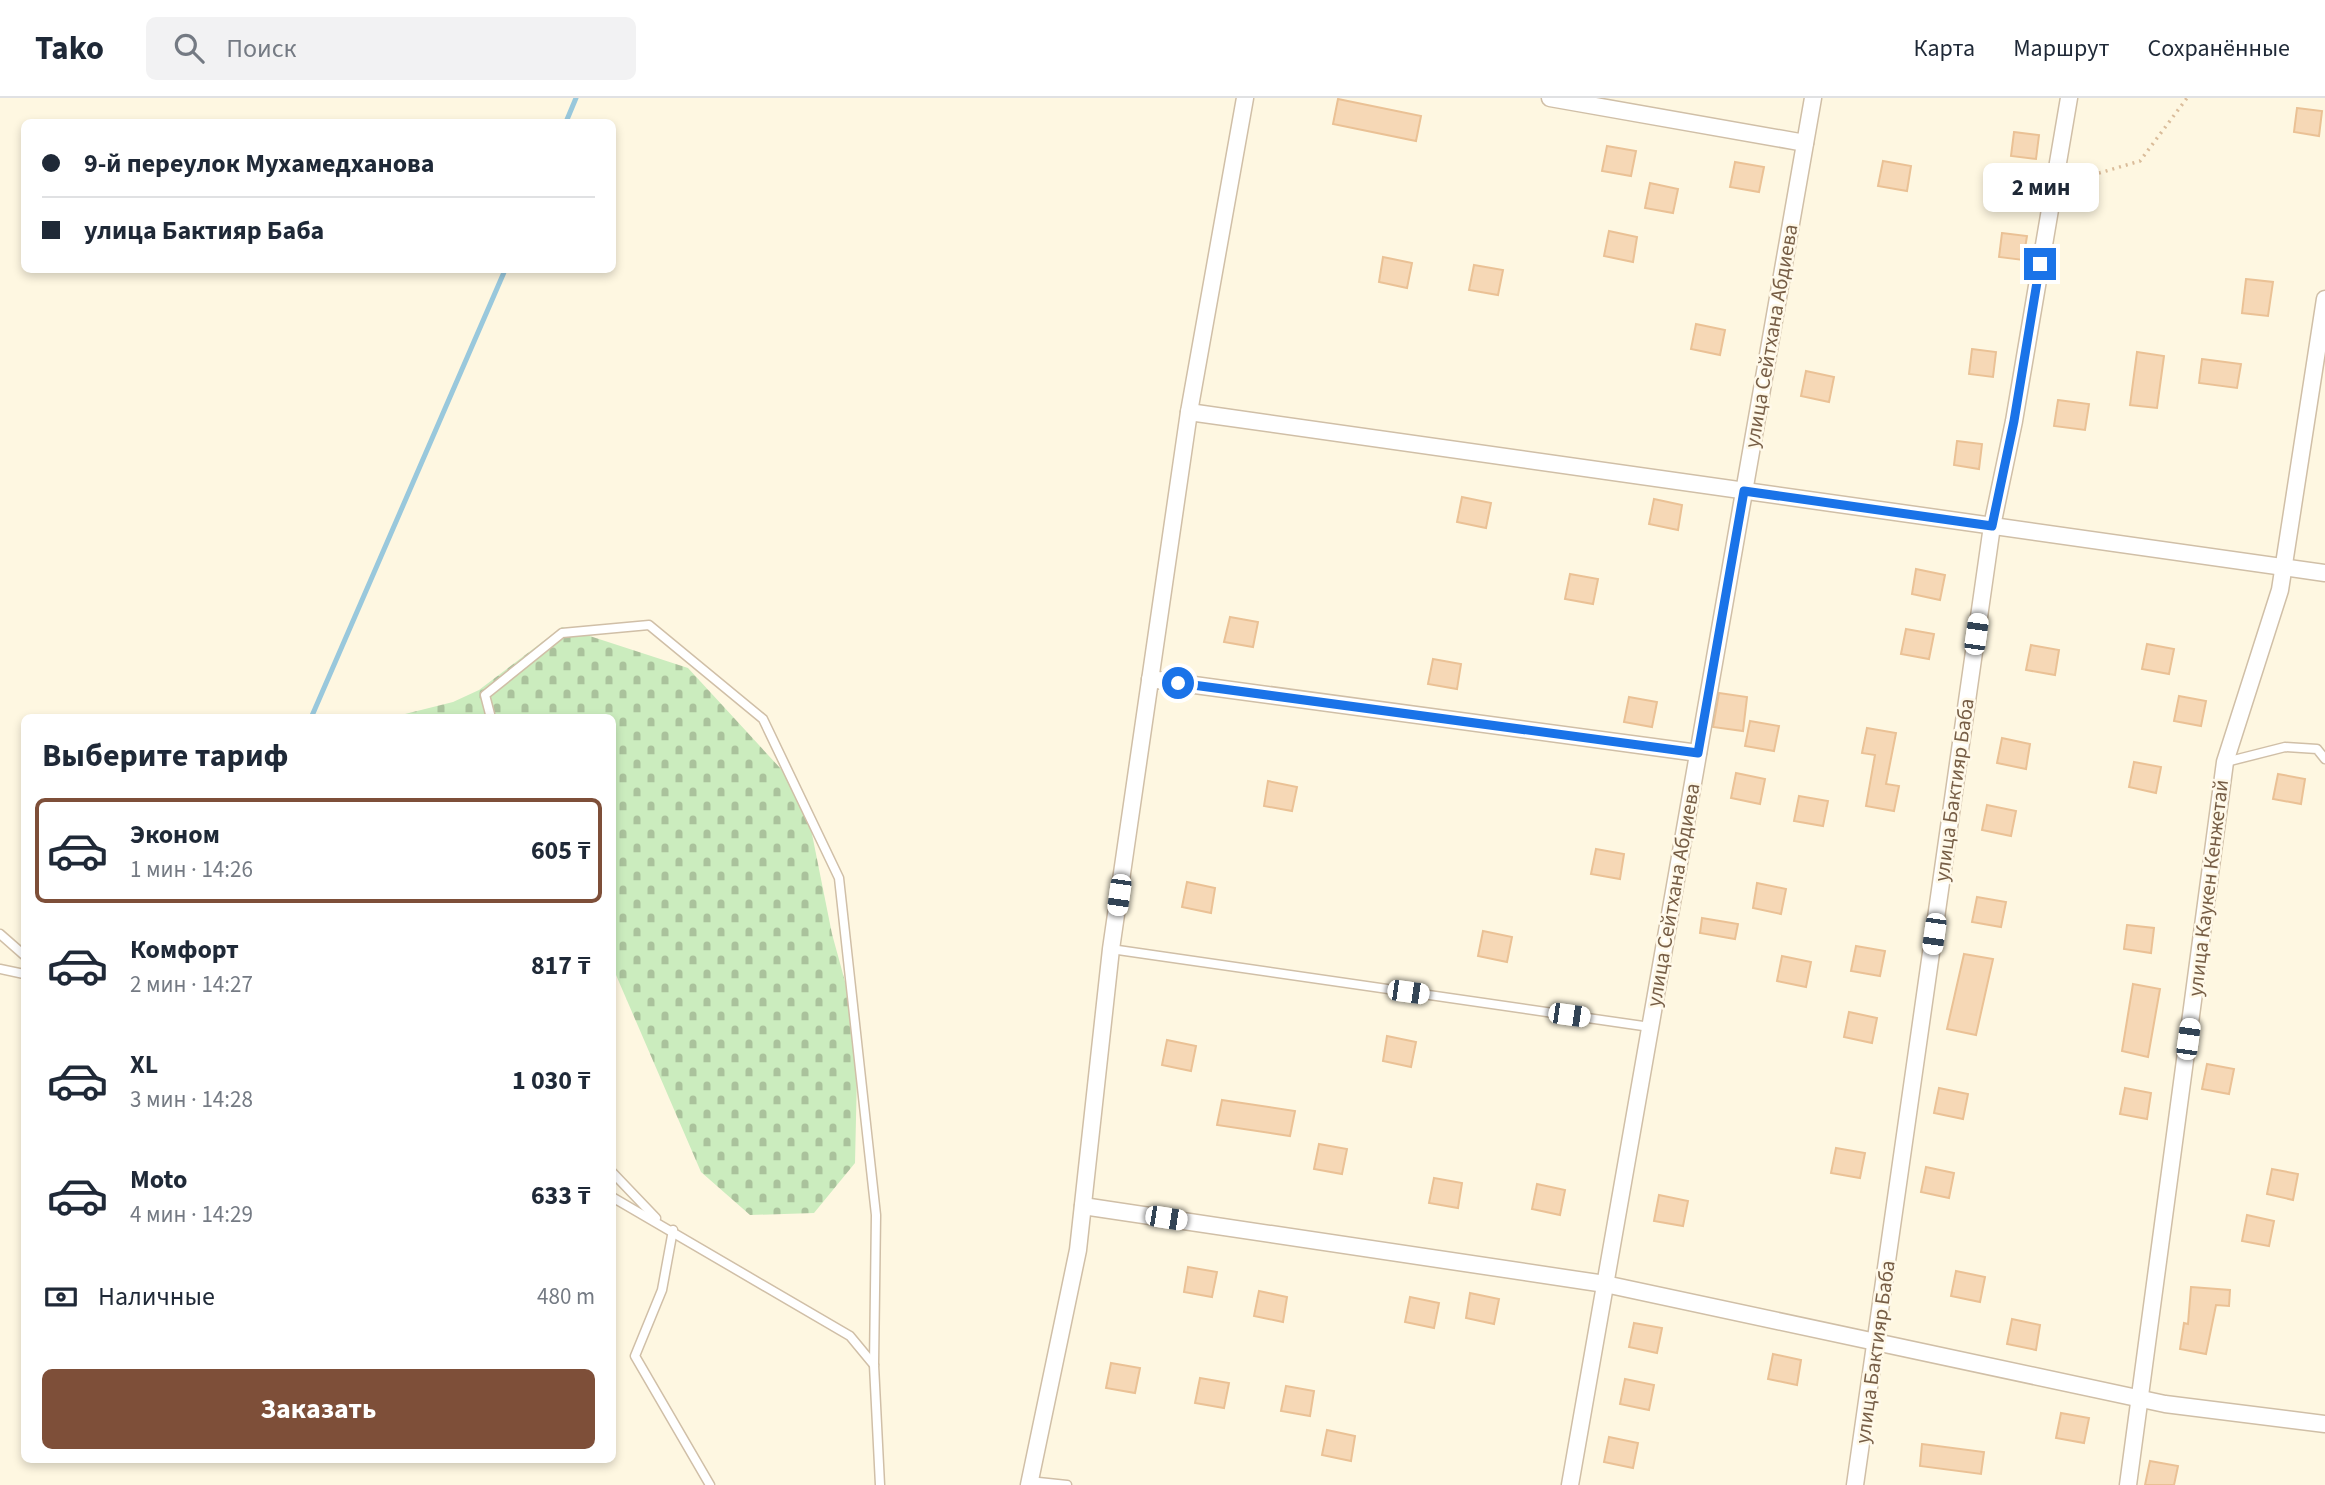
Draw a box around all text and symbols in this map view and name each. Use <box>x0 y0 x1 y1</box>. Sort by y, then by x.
search box <box>146 17 636 80</box>
text: Tako <box>35 25 104 72</box>
icon: search <box>170 29 208 67</box>
text: Поиск <box>226 30 296 67</box>
text: Карта <box>1914 31 1975 66</box>
text: Маршрут <box>2013 31 2109 66</box>
text: Сохранённые <box>2147 31 2290 66</box>
text: 9-й переулок Мухамедханова <box>84 145 435 182</box>
callout: 2 мин <box>1982 162 2098 212</box>
text: 2 мин <box>2012 171 2070 204</box>
text: улица Бактияр Баба <box>84 212 324 249</box>
street label: улица Сейтхана Абдиева <box>1737 222 1805 450</box>
route end <box>2024 248 2056 280</box>
car <box>1963 612 1990 656</box>
route start <box>1162 667 1194 699</box>
street label: улица Бактияр Баба <box>1926 696 1982 884</box>
text: Выберите тариф <box>42 733 289 779</box>
street label: улица Каукен Кенжетай <box>2180 778 2236 998</box>
street label: улица Сейтхана Абдиева <box>1639 781 1707 1009</box>
text: Эконом <box>130 816 220 853</box>
icon: car <box>46 819 109 882</box>
text: 605 ₸ <box>531 832 591 869</box>
text: 1 мин · 14:26 <box>130 853 253 886</box>
car <box>1106 873 1133 917</box>
car <box>1921 912 1948 956</box>
text: Комфорт <box>130 931 239 968</box>
icon: car <box>46 934 109 997</box>
text: 817 ₸ <box>531 947 591 984</box>
text: 2 мин · 14:27 <box>130 968 253 1001</box>
car <box>1386 979 1431 1005</box>
car <box>1547 1002 1592 1028</box>
car <box>2175 1017 2202 1061</box>
text: XL <box>130 1046 158 1083</box>
icon: car <box>46 1049 109 1112</box>
text: 1 030 ₸ <box>512 1062 591 1099</box>
text: 3 мин · 14:28 <box>130 1083 253 1116</box>
text: Moto <box>130 1161 187 1198</box>
icon: car <box>46 1164 109 1227</box>
text: 633 ₸ <box>531 1177 591 1214</box>
text: 4 мин · 14:29 <box>130 1198 253 1231</box>
car <box>1144 1204 1189 1232</box>
street label: улица Бактияр Баба <box>1847 1258 1903 1446</box>
icon: cash <box>42 1278 80 1316</box>
text: Наличные <box>98 1278 215 1315</box>
text: 480 m <box>537 1280 595 1313</box>
button: Заказать <box>42 1369 595 1449</box>

